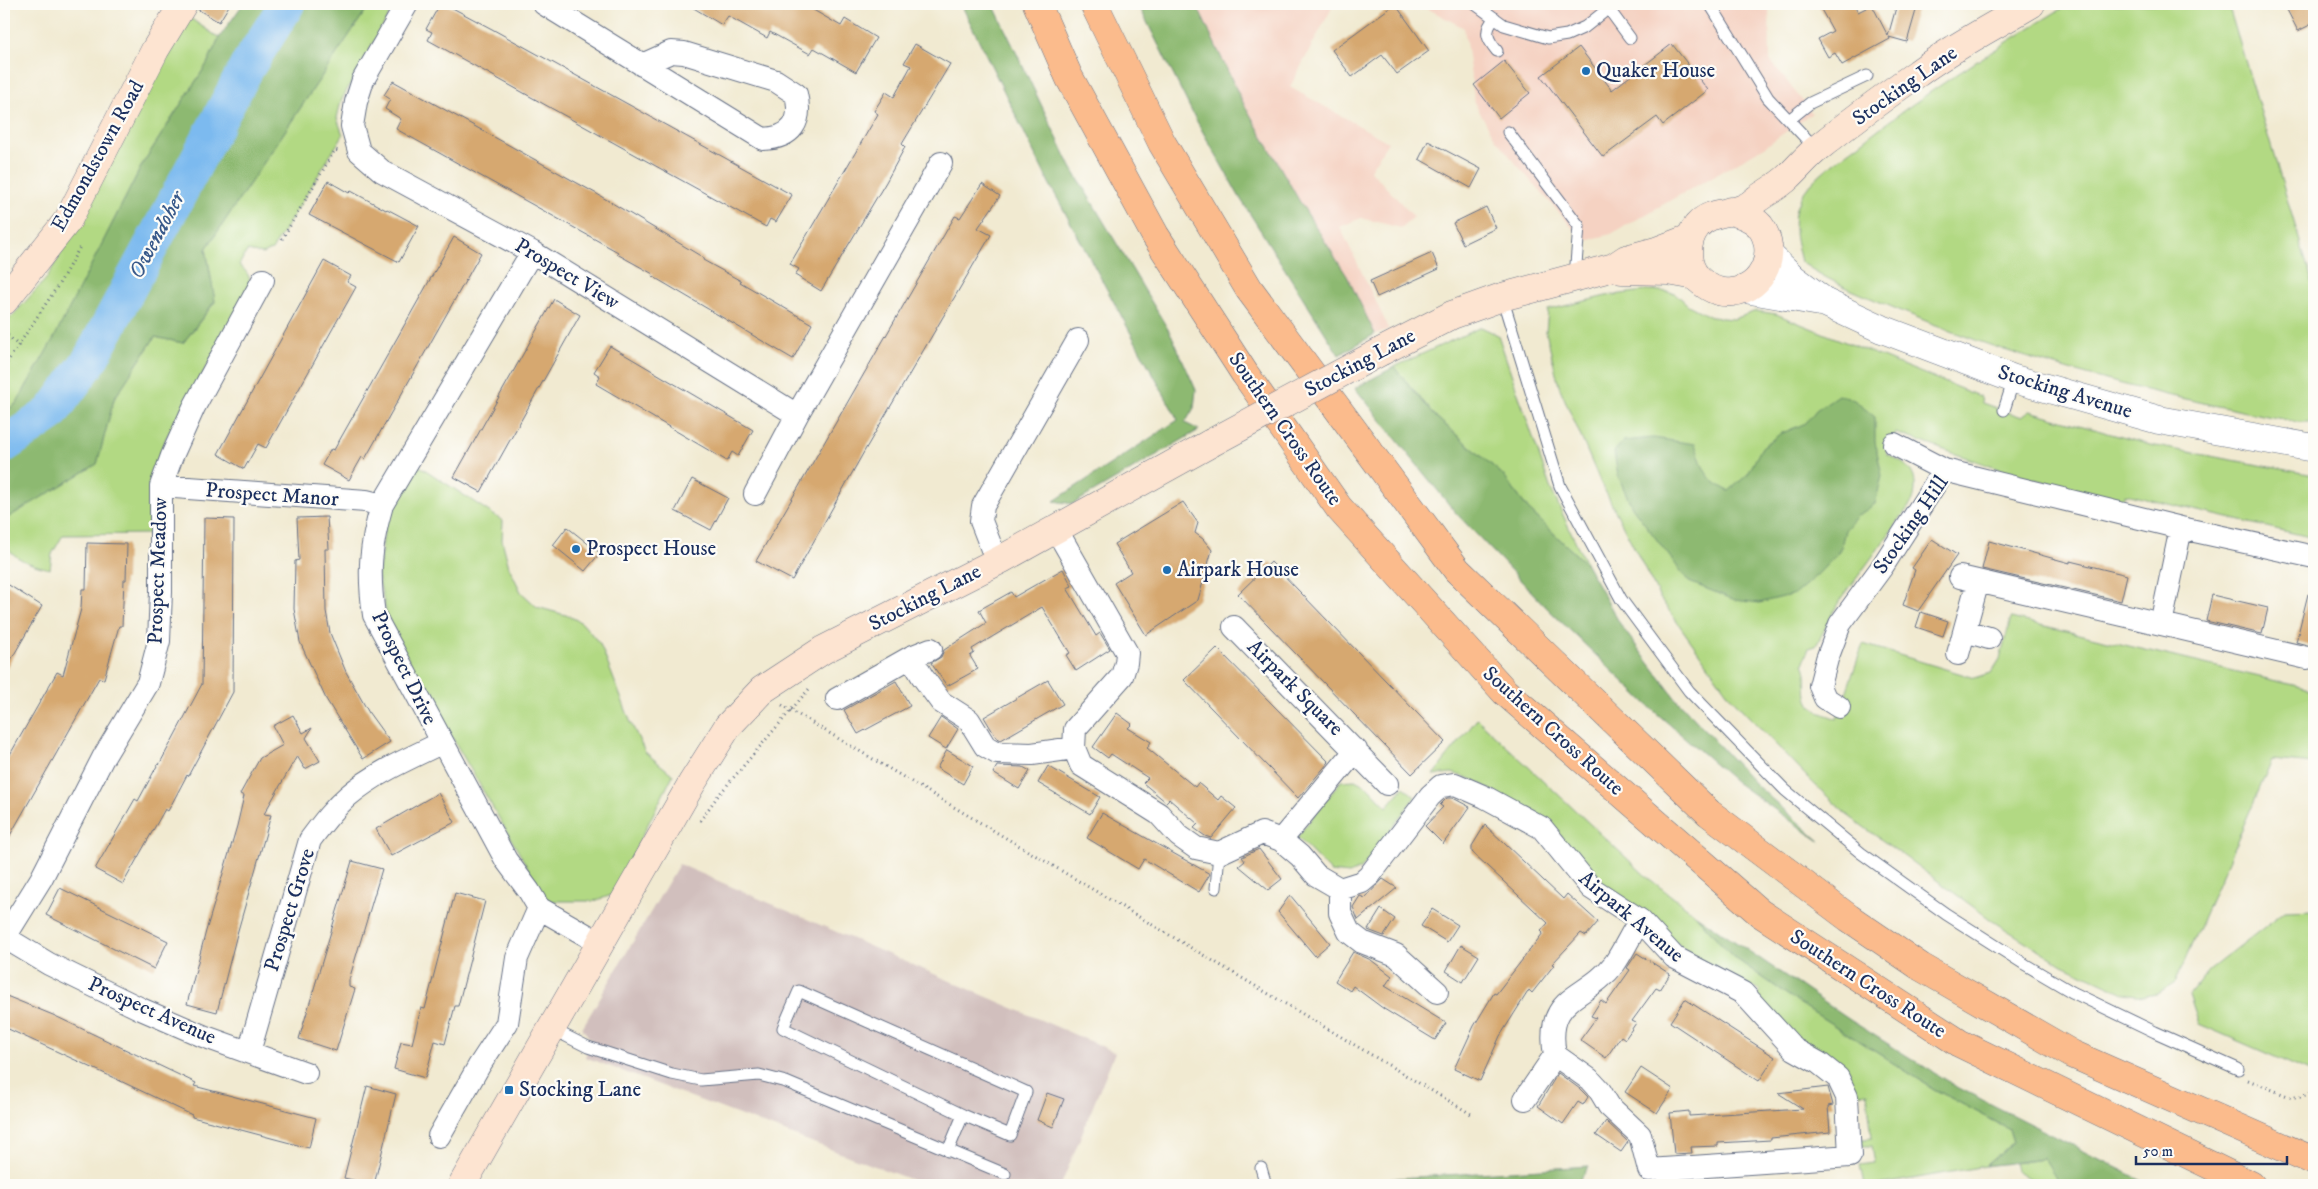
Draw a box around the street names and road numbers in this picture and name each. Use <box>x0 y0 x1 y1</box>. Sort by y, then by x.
street label: Stocking Lane <box>1848 40 1963 132</box>
street label: Edmondstown Road <box>46 75 151 236</box>
street label: Prospect View <box>510 233 625 316</box>
street label: Stocking Lane <box>1300 323 1420 403</box>
street label: Southern Cross Route <box>1222 347 1348 511</box>
street label: Stocking Avenue <box>1995 359 2136 425</box>
street label: Stocking Hill <box>1868 470 1955 579</box>
street label: Prospect Manor <box>204 477 340 513</box>
street label: Prospect Meadow <box>142 496 174 645</box>
street label: Stocking Lane <box>865 559 986 637</box>
street label: Prospect Drive <box>365 607 443 729</box>
street label: Airpark Square <box>1241 634 1349 742</box>
street label: Southern Cross Route <box>1477 661 1629 801</box>
street label: Prospect Grove <box>259 845 321 975</box>
street label: Airpark Avenue <box>1573 866 1689 969</box>
street label: Southern Cross Route <box>1785 924 1951 1044</box>
street label: Prospect Avenue <box>84 971 220 1051</box>

